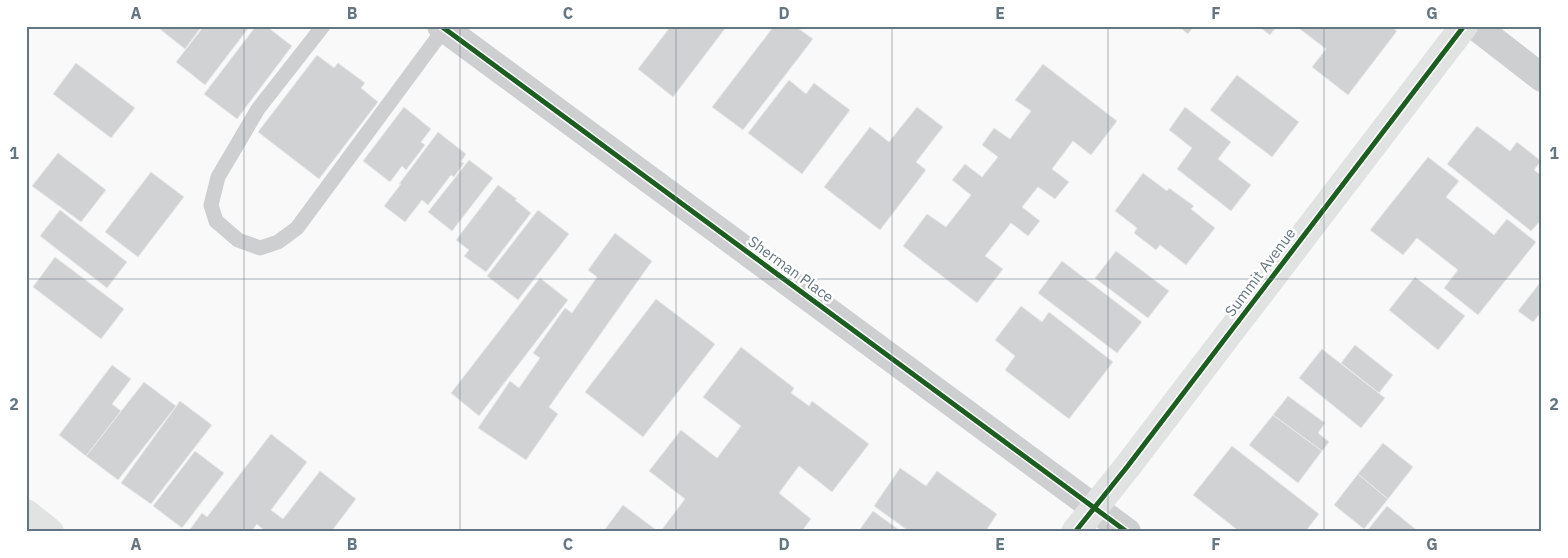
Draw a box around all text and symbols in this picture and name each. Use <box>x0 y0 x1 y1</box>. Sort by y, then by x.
text: A <box>131 3 142 23</box>
text: B <box>347 3 358 23</box>
text: C <box>563 3 573 23</box>
text: D <box>778 3 790 23</box>
text: E <box>995 3 1005 23</box>
text: F <box>1211 3 1221 23</box>
text: G <box>1426 3 1438 23</box>
text: 1 <box>9 143 19 163</box>
text: 1 <box>1549 143 1559 163</box>
street label: Summit Avenue <box>1220 224 1300 320</box>
street label: Sherman Place <box>745 232 837 306</box>
text: 2 <box>9 394 19 414</box>
text: 2 <box>1549 394 1559 414</box>
text: A <box>131 534 142 554</box>
text: B <box>347 534 358 554</box>
text: C <box>563 534 573 554</box>
text: D <box>778 534 790 554</box>
text: E <box>995 534 1005 554</box>
text: F <box>1211 534 1221 554</box>
text: G <box>1426 534 1438 554</box>

